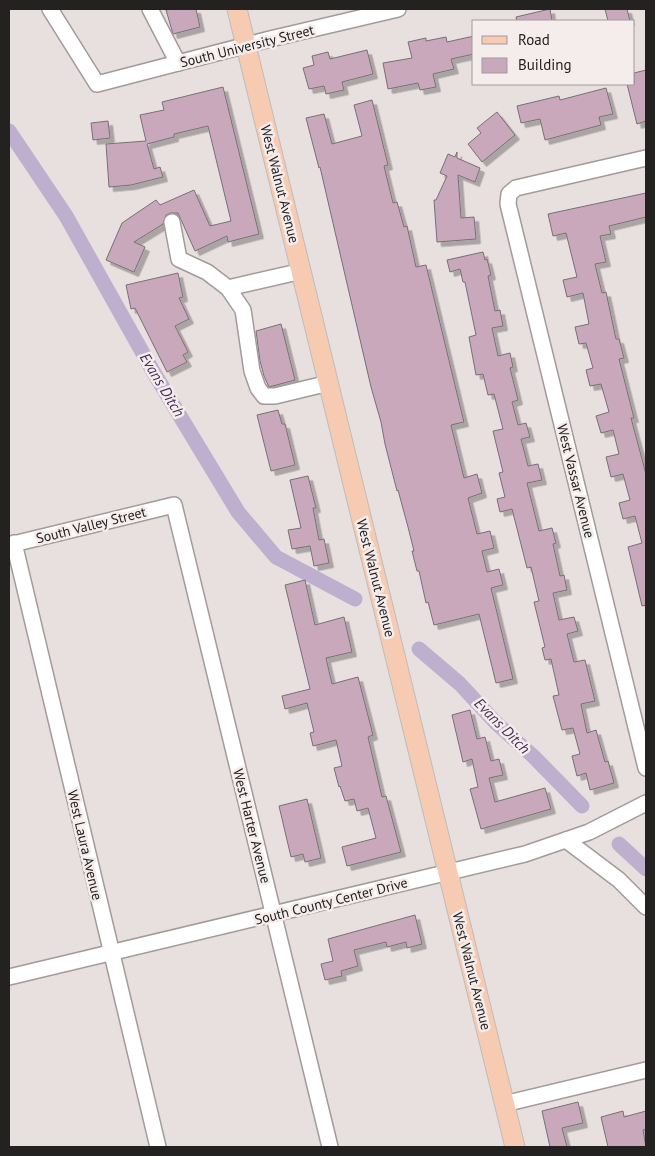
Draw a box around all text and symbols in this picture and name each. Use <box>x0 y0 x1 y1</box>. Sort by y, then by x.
legend <box>472 20 635 85</box>
street label: South University Street <box>178 21 316 71</box>
text: Road <box>518 30 550 49</box>
text: Building <box>518 55 572 74</box>
street label: West Walnut Avenue <box>257 123 303 245</box>
water label: Evans Ditch <box>136 349 189 420</box>
street label: West Vassar Avenue <box>553 422 599 540</box>
street label: South Valley Street <box>34 503 148 547</box>
street label: West Walnut Avenue <box>353 517 399 639</box>
water label: Evans Ditch <box>470 694 534 758</box>
street label: West Harter Avenue <box>229 767 275 885</box>
street label: West Laura Avenue <box>64 788 106 902</box>
street label: South County Center Drive <box>253 873 409 929</box>
street label: West Walnut Avenue <box>449 910 495 1032</box>

